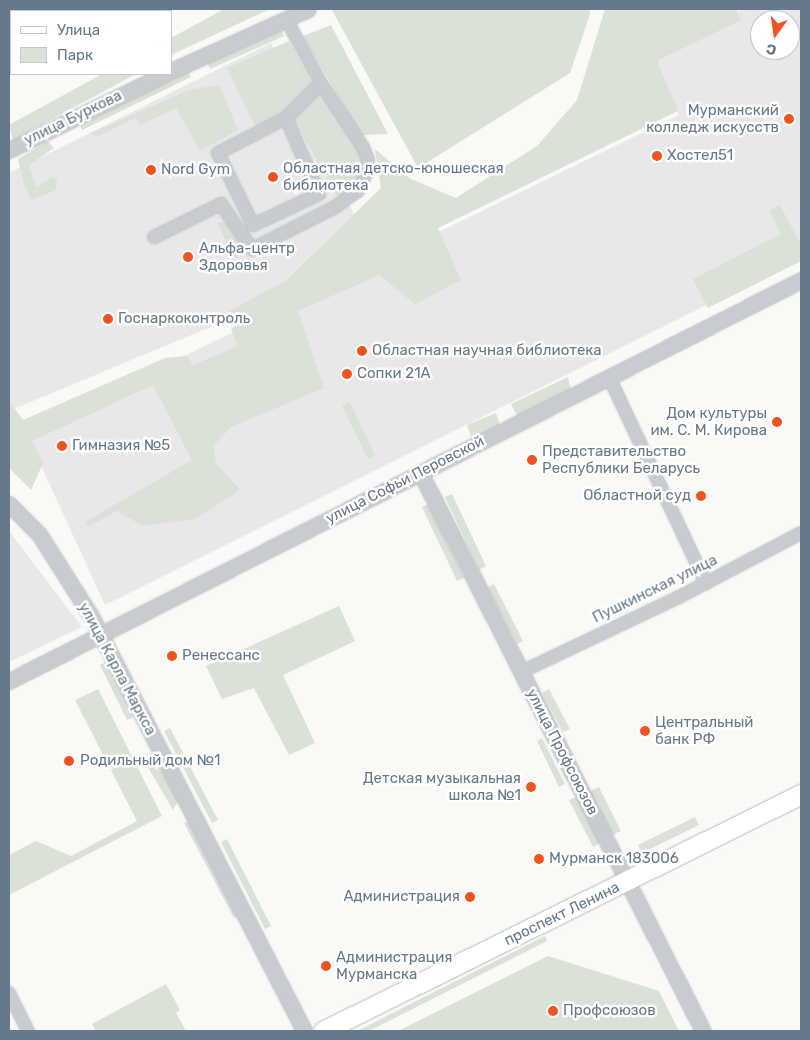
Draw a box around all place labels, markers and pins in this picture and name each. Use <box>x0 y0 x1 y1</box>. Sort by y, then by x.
place label: Мурманский колледж искусств <box>646 101 779 136</box>
marker: Мурманский колледж искусств <box>783 113 795 125</box>
place label: Хостел51 <box>667 147 733 165</box>
marker: Хостел51 <box>651 150 663 162</box>
place label: Областная детско-юношеская библиотека <box>283 159 504 194</box>
place label: Nord Gym <box>161 161 230 179</box>
marker: Nord Gym <box>145 164 157 176</box>
marker: Областная детско-юношеская библиотека <box>267 171 279 183</box>
place label: Альфа-центр Здоровья <box>199 239 295 274</box>
marker: Альфа-центр Здоровья <box>181 250 195 264</box>
place label: Госнаркоконтроль <box>118 310 250 328</box>
marker: Госнаркоконтроль <box>102 313 114 325</box>
place label: Областная научная библиотека <box>372 342 602 360</box>
marker: Областная научная библиотека <box>356 345 368 357</box>
place label: Сопки 21А <box>357 365 431 383</box>
marker: Сопки 21А <box>341 368 353 380</box>
place label: Дом культуры им. С. М. Кирова <box>650 404 767 439</box>
marker: Дом культуры им. С. М. Кирова <box>771 416 783 428</box>
place label: Гимназия №5 <box>72 437 170 455</box>
marker: Гимназия №5 <box>56 440 68 452</box>
place label: Представительство Республики Беларусь <box>542 442 700 477</box>
marker: Представительство Республики Беларусь <box>526 454 538 466</box>
place label: Областной суд <box>583 487 691 505</box>
marker: Областной суд <box>695 490 707 502</box>
place label: Ренессанс <box>182 647 260 665</box>
marker: Ренессанс <box>166 650 178 662</box>
place label: Центральный банк РФ <box>655 713 753 748</box>
marker: Центральный банк РФ <box>639 725 651 737</box>
place label: Родильный дом №1 <box>80 752 220 770</box>
marker: Родильный дом №1 <box>62 754 76 768</box>
place label: Детская музыкальная школа №1 <box>363 769 521 804</box>
marker: Детская музыкальная школа №1 <box>525 781 537 793</box>
place label: Мурманск 183006 <box>549 850 679 868</box>
marker: Мурманск 183006 <box>533 853 545 865</box>
place label: Администрация <box>344 888 460 906</box>
marker: Администрация <box>464 891 476 903</box>
place label: Администрация Мурманска <box>336 948 452 983</box>
marker: Администрация Мурманска <box>320 960 332 972</box>
place label: Профсоюзов <box>563 1002 656 1020</box>
marker: Профсоюзов <box>547 1005 559 1017</box>

